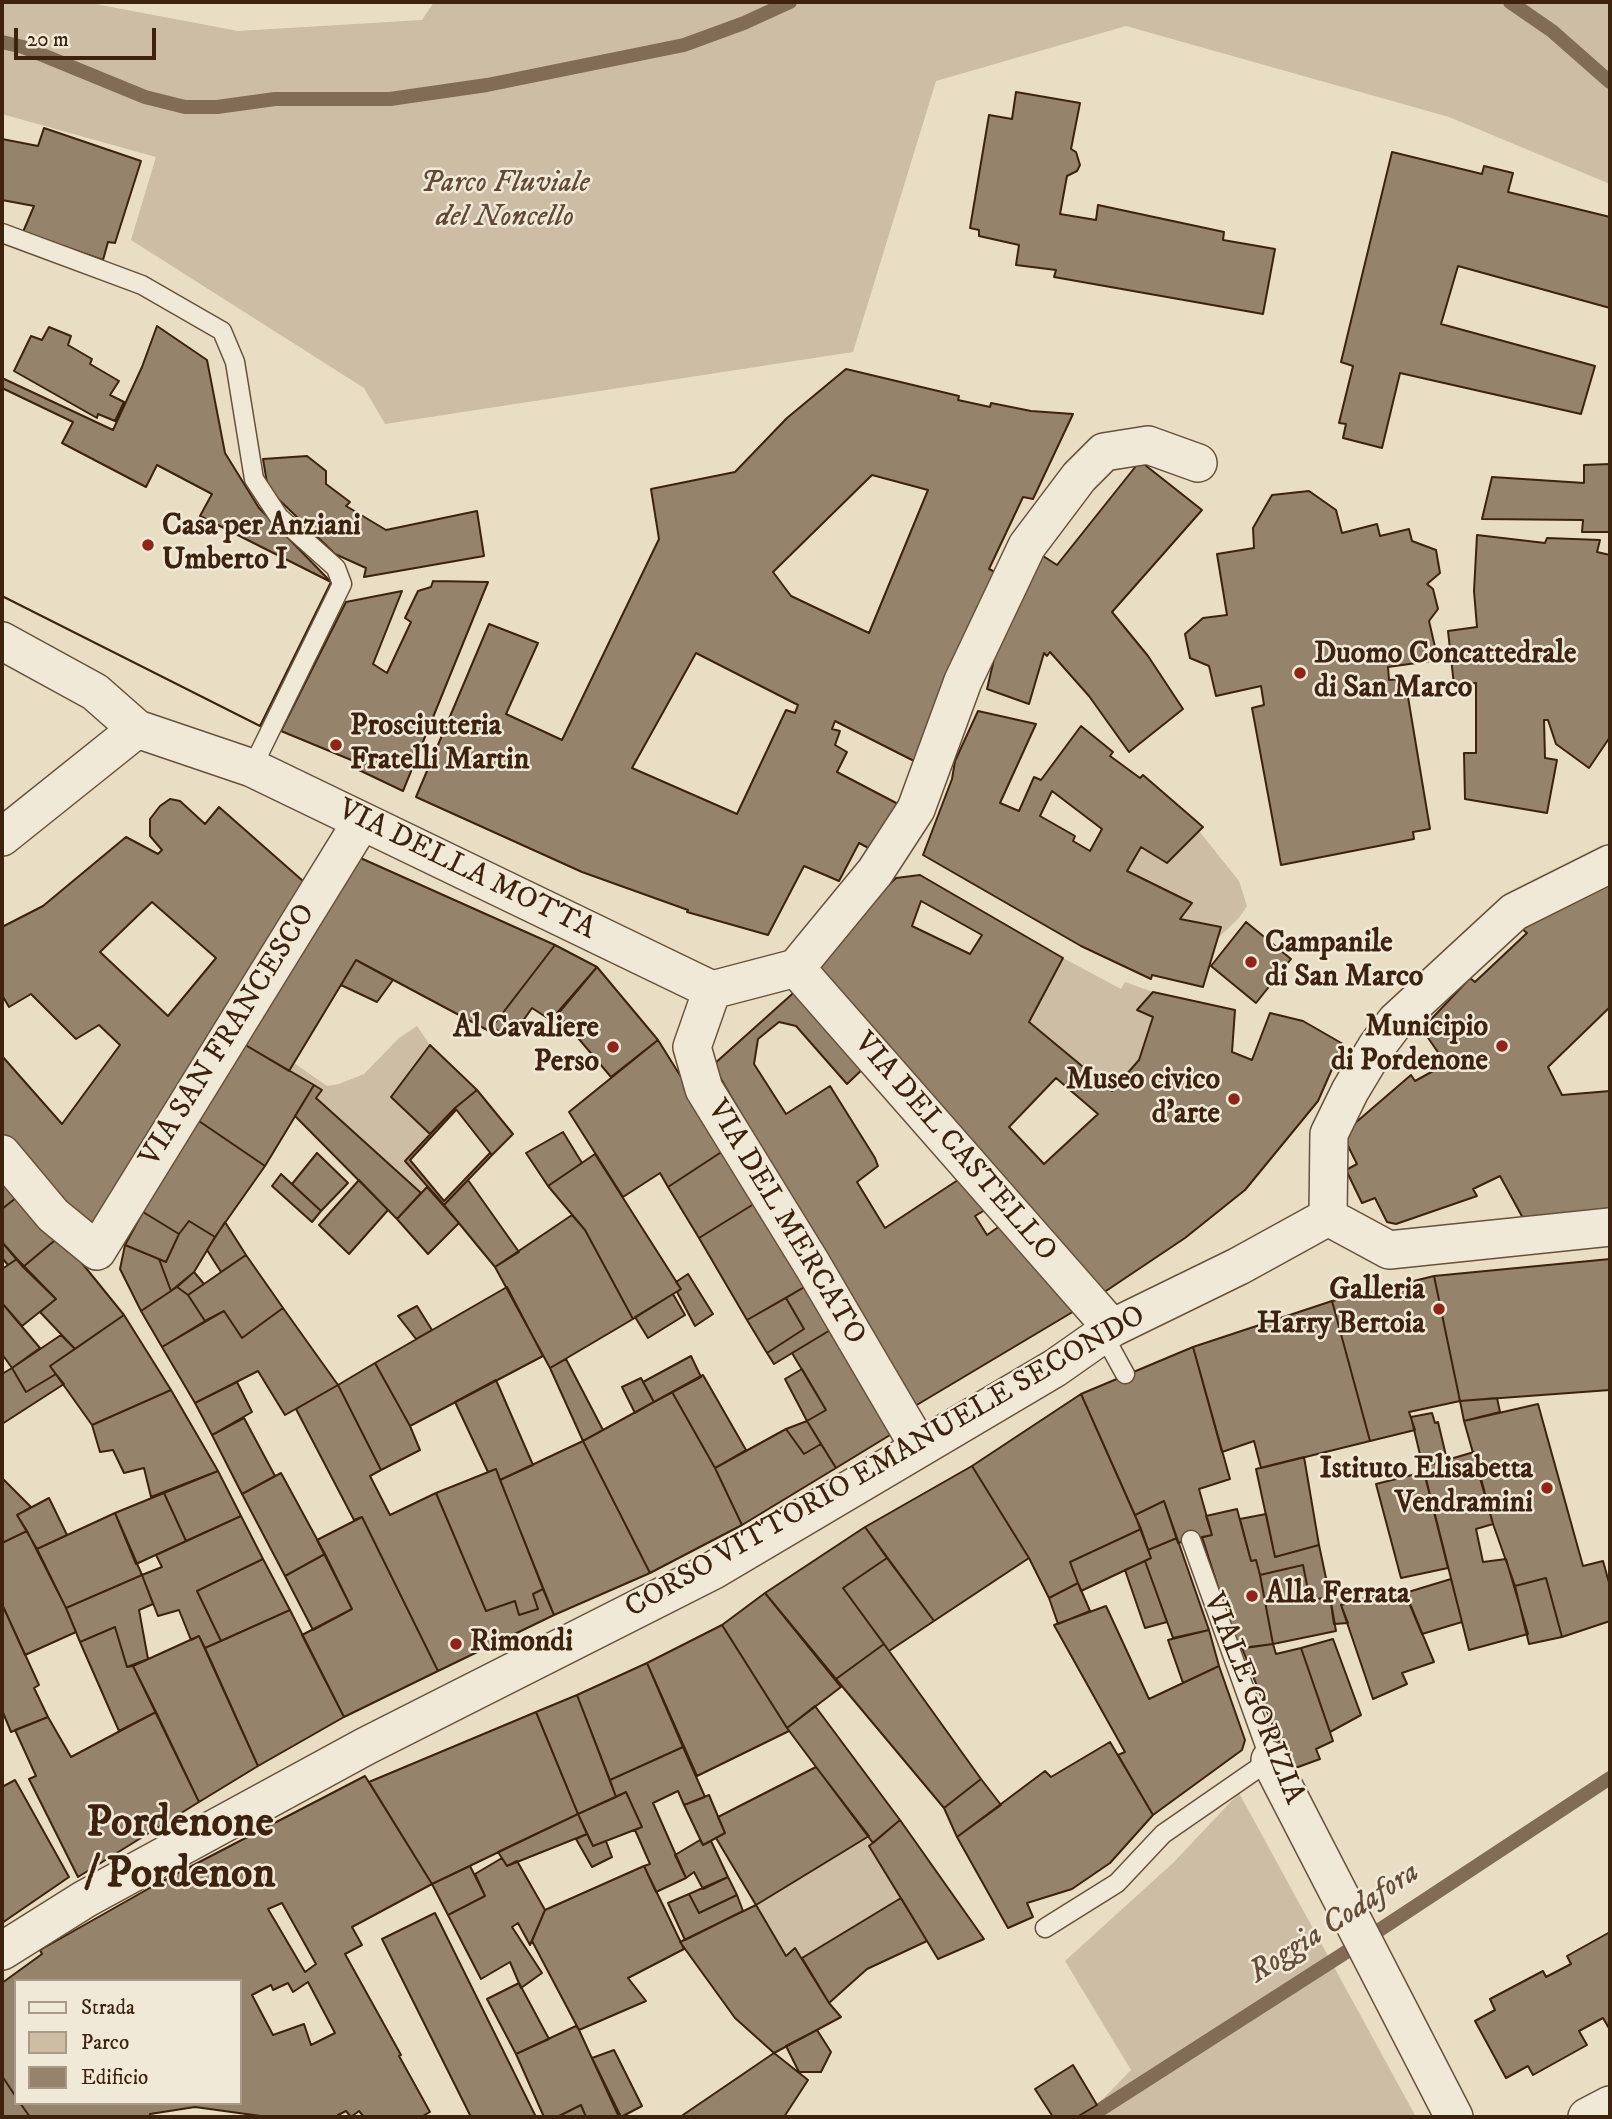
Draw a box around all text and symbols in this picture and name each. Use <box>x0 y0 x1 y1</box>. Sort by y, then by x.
scale bar <box>18 14 159 58</box>
text: 20 m <box>27 27 69 53</box>
park label: Parco Fluviale del Noncello <box>420 167 590 237</box>
place label: Casa per Anziani Umberto I <box>162 510 361 580</box>
marker: Casa per Anziani Umberto I <box>140 537 156 553</box>
place label: Duomo Concattedrale di San Marco <box>1314 638 1577 708</box>
marker: Duomo Concattedrale di San Marco <box>1292 665 1308 681</box>
place label: Prosciutteria Fratelli Martin <box>350 710 529 780</box>
marker: Prosciutteria Fratelli Martin <box>328 737 344 753</box>
street label: VIA DELLA MOTTA <box>331 793 601 949</box>
street label: VIA SAN FRANCESCO <box>134 898 324 1174</box>
place label: Campanile di San Marco <box>1265 927 1423 998</box>
marker: Campanile di San Marco <box>1243 954 1259 970</box>
place label: Municipio di Pordenone <box>1331 1011 1488 1082</box>
place label: Al Cavaliere Perso <box>453 1012 599 1082</box>
street label: VIA DEL CASTELLO <box>845 1026 1063 1270</box>
marker: Municipio di Pordenone <box>1494 1038 1510 1054</box>
marker: Al Cavaliere Perso <box>605 1039 621 1055</box>
place label: Museo civico d'arte <box>1066 1064 1220 1134</box>
marker: Museo civico d'arte <box>1226 1091 1242 1107</box>
street label: VIA DEL MERCATO <box>698 1094 872 1352</box>
place label: Galleria Harry Bertoia <box>1257 1274 1425 1344</box>
street label: CORSO VITTORIO EMANUELE SECONDO <box>620 1299 1152 1627</box>
marker: Galleria Harry Bertoia <box>1431 1301 1447 1317</box>
place label: Istituto Elisabetta Vendramini <box>1319 1453 1533 1524</box>
marker: Istituto Elisabetta Vendramini <box>1539 1480 1555 1496</box>
place label: Alla Ferrata <box>1266 1578 1410 1614</box>
street label: VIALE GORIZIA <box>1193 1588 1311 1810</box>
marker: Alla Ferrata <box>1244 1588 1260 1604</box>
place label: Rimondi <box>470 1626 573 1662</box>
marker: Rimondi <box>448 1636 464 1652</box>
district label: Pordenone / Pordenon <box>85 1800 275 1903</box>
water label: Roggia Codafora <box>1242 1855 1428 1993</box>
legend <box>14 1979 242 2105</box>
text: Strada <box>81 1995 135 2021</box>
text: Parco <box>81 2030 129 2056</box>
text: Edificio <box>81 2065 148 2091</box>

